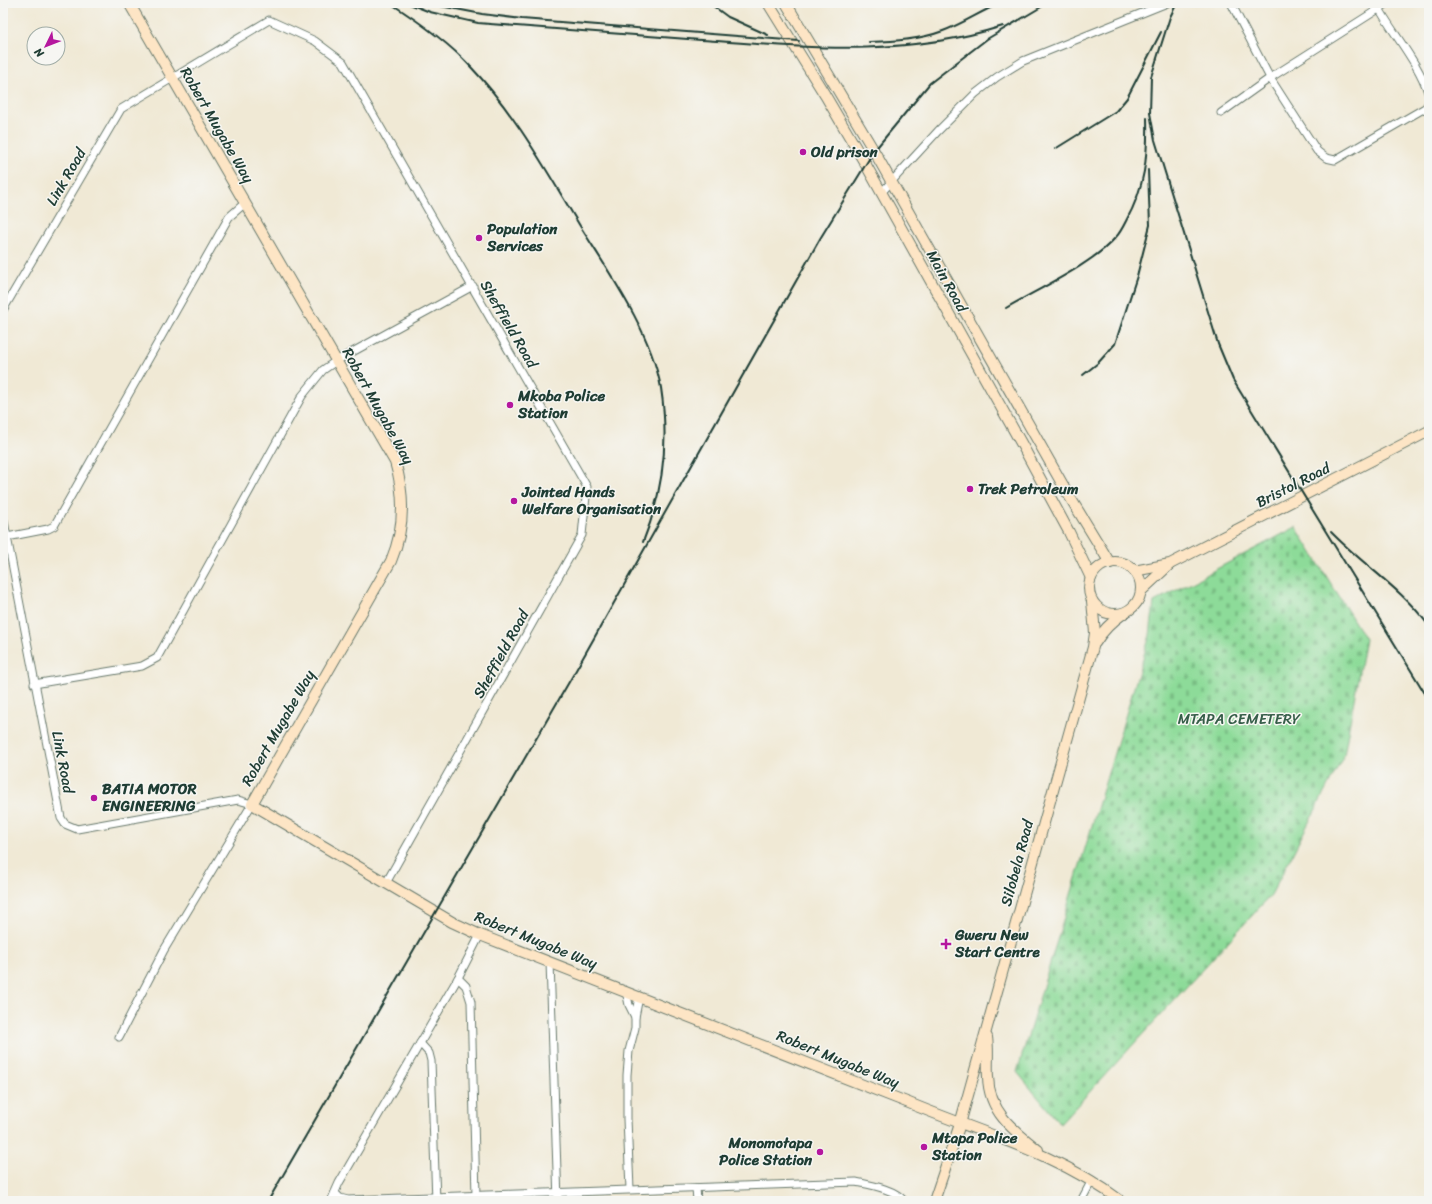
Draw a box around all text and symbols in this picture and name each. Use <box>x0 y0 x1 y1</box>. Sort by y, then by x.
north arrow <box>26 26 66 66</box>
text: N <box>29 43 49 62</box>
street label: Robert Mugabe Way <box>173 62 261 188</box>
place label: Old prison <box>810 139 879 165</box>
street label: Link Road <box>39 142 94 211</box>
marker: Old prison <box>798 147 808 157</box>
place label: Population Services <box>486 216 558 259</box>
marker: Population Services <box>474 233 484 243</box>
street label: Main Road <box>919 245 975 318</box>
street label: Sheffield Road <box>473 275 545 374</box>
street label: Robert Mugabe Way <box>335 343 421 470</box>
place label: Mkoba Police Station <box>517 383 605 426</box>
marker: Mkoba Police Station <box>505 400 515 410</box>
street label: Bristol Road <box>1251 455 1336 515</box>
place label: Trek Petroleum <box>978 476 1079 502</box>
place label: Jointed Hands Welfare Organisation <box>521 479 662 522</box>
marker: Trek Petroleum <box>965 484 975 494</box>
marker: Jointed Hands Welfare Organisation <box>509 496 519 506</box>
street label: Sheffield Road <box>466 604 537 703</box>
street label: Robert Mugabe Way <box>234 665 322 791</box>
park label: MTAPA CEMETERY <box>1178 706 1301 732</box>
street label: Link Road <box>44 729 82 797</box>
place label: BATIA MOTOR ENGINEERING <box>102 776 197 819</box>
marker: BATIA MOTOR ENGINEERING <box>89 793 99 803</box>
street label: Silobela Road <box>993 816 1041 909</box>
street label: Robert Mugabe Way <box>471 903 602 977</box>
place label: Gweru New Start Centre <box>954 922 1040 965</box>
marker: Gweru New Start Centre <box>940 938 952 950</box>
street label: Robert Mugabe Way <box>773 1022 904 1096</box>
place label: Mtapa Police Station <box>931 1125 1018 1168</box>
place label: Monomotapa Police Station <box>719 1130 813 1173</box>
marker: Mtapa Police Station <box>919 1142 929 1152</box>
marker: Monomotapa Police Station <box>815 1147 825 1157</box>

